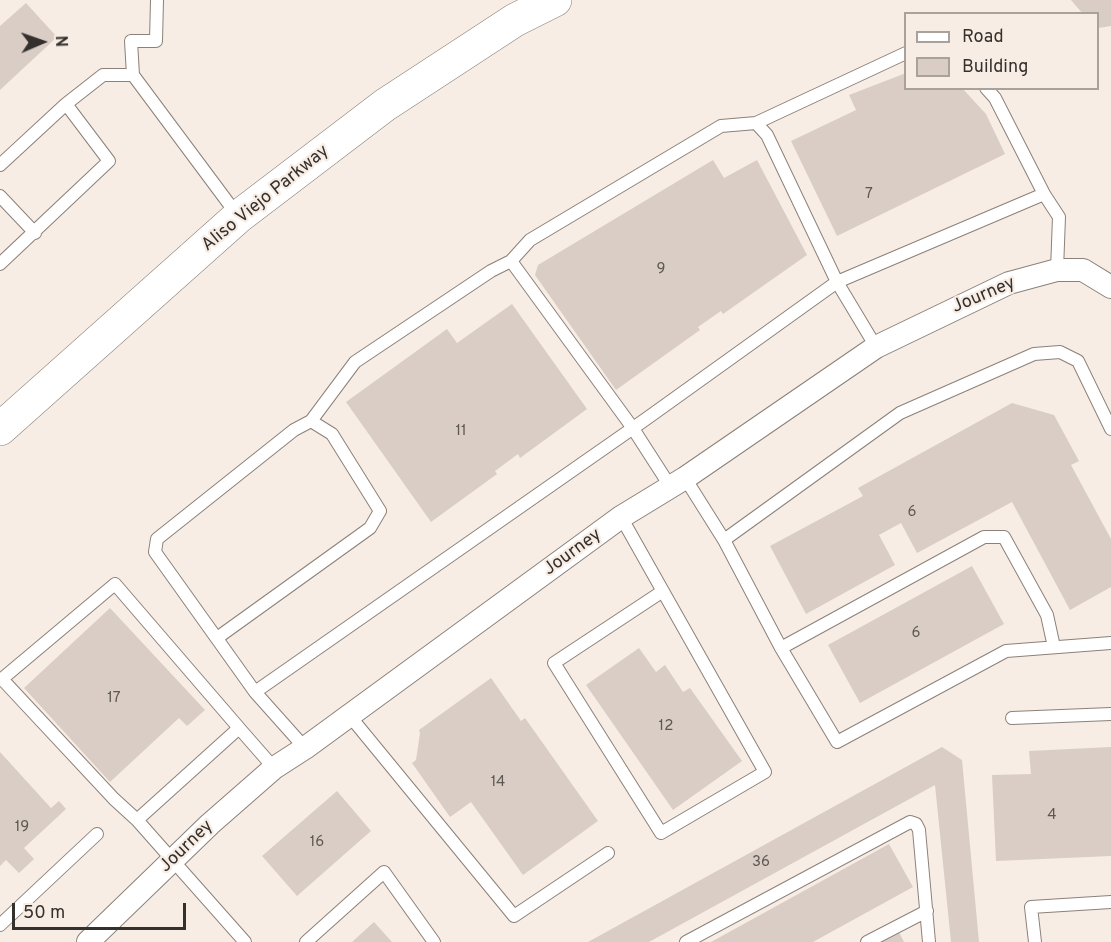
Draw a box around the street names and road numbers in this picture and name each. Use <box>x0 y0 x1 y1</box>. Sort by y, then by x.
street label: Aliso Viejo Parkway <box>198 141 334 257</box>
street label: Journey <box>949 273 1019 319</box>
street label: Journey <box>540 525 606 581</box>
street label: Journey <box>156 816 218 878</box>

